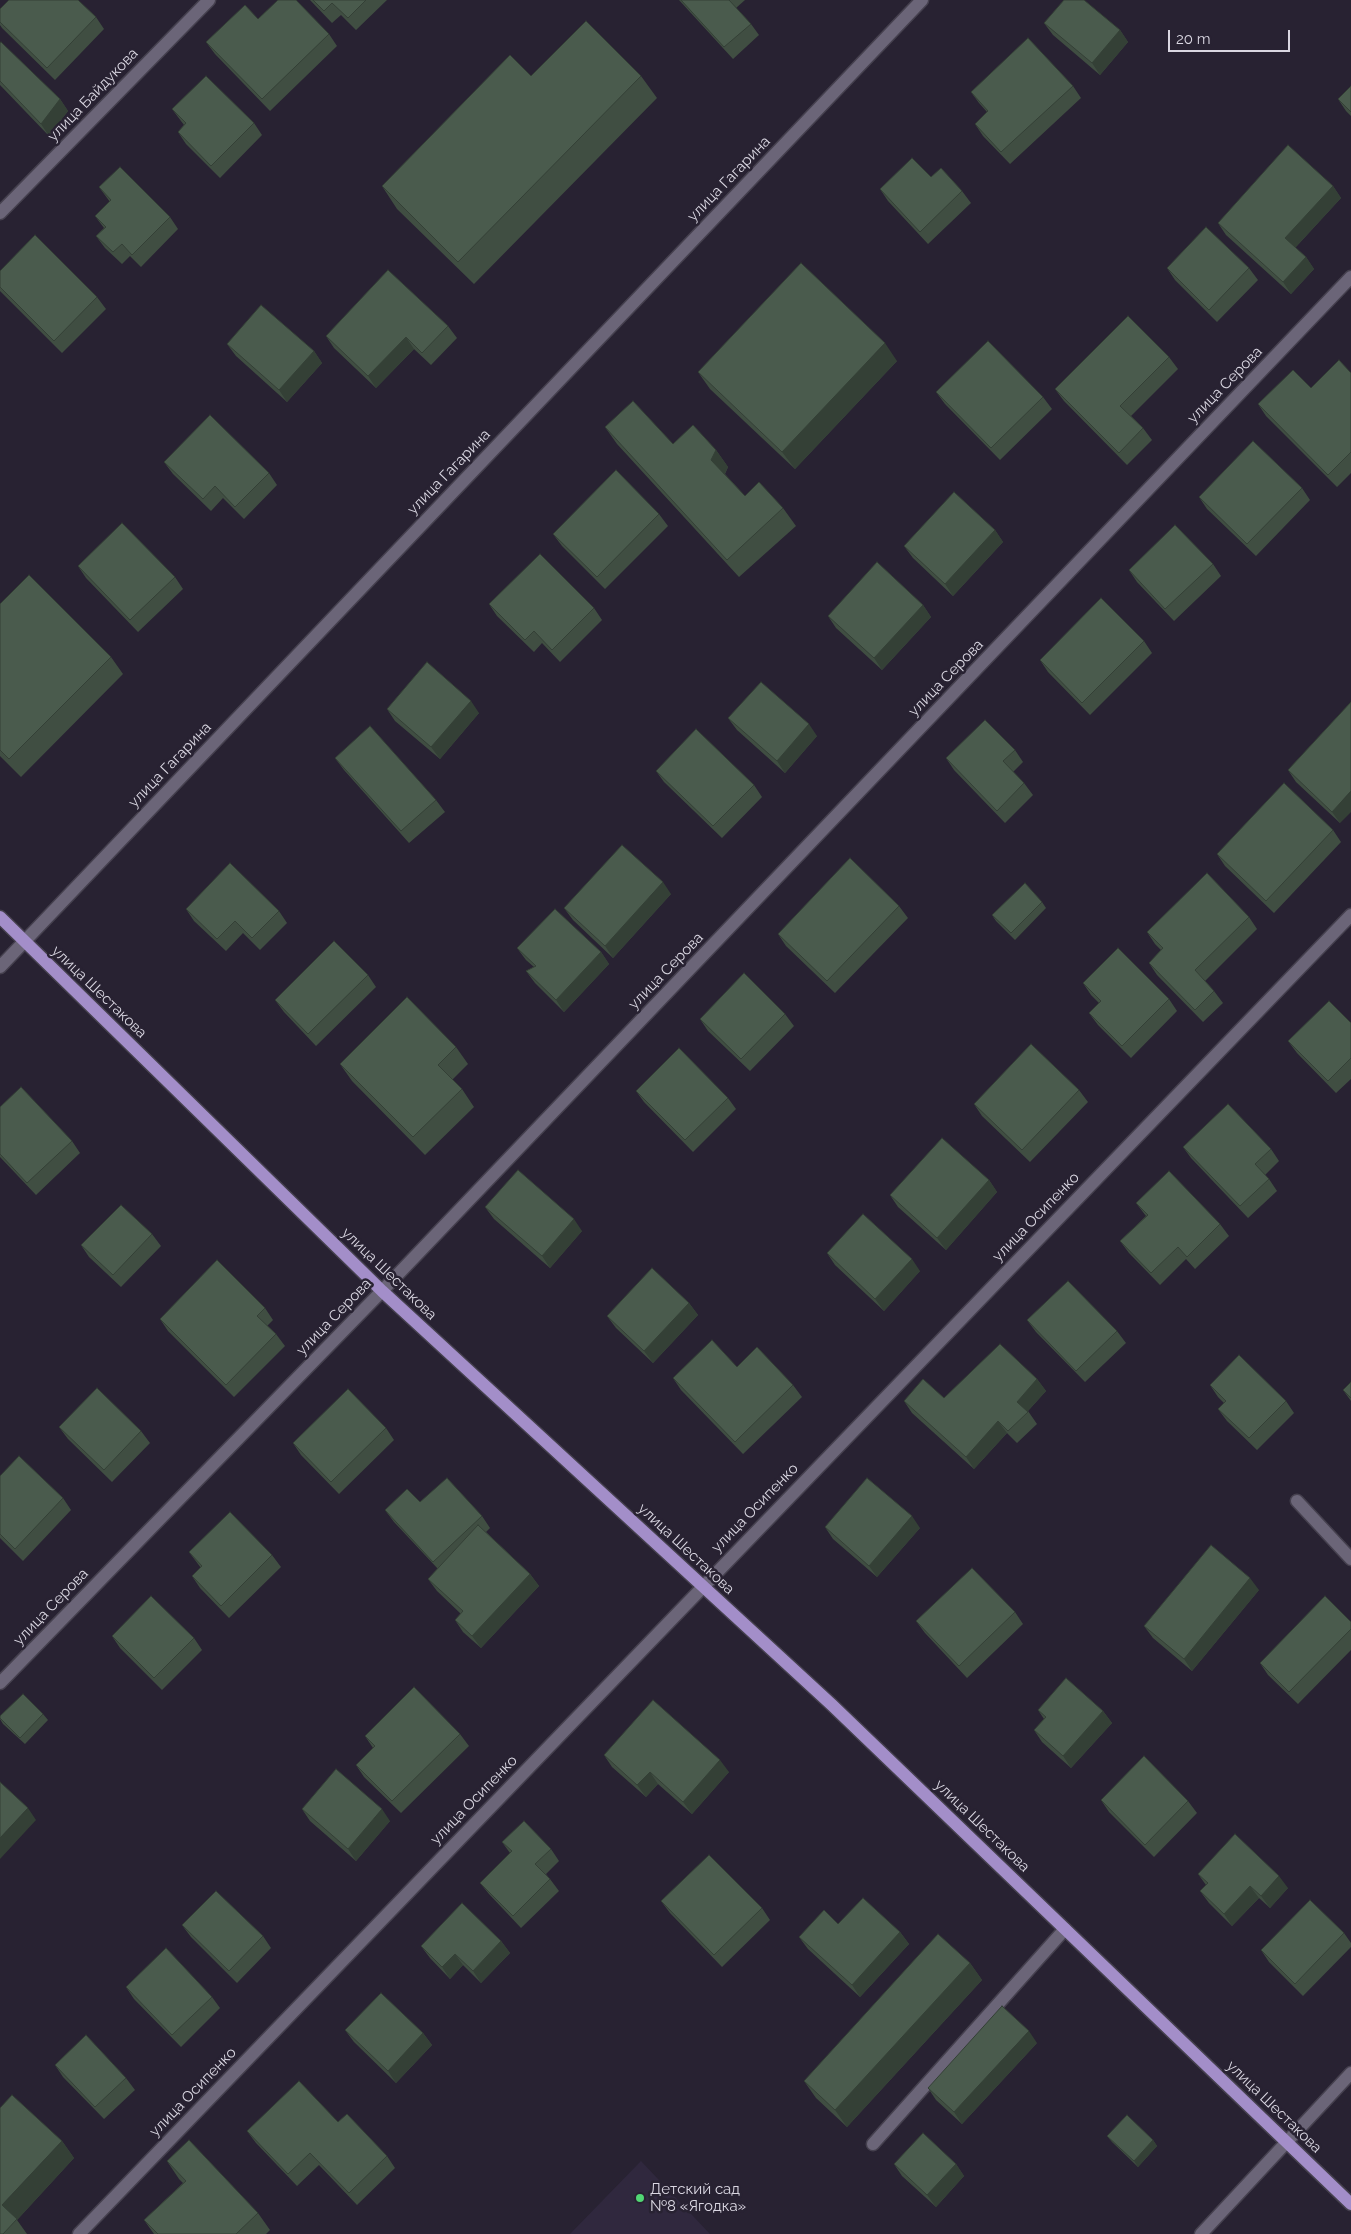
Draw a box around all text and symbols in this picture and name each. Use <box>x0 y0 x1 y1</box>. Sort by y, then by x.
scale bar <box>1171 20 1294 52</box>
text: 20 m <box>1176 30 1211 48</box>
street label: улица Байдукова <box>44 45 142 145</box>
street label: улица Гагарина <box>684 133 774 225</box>
street label: улица Серова <box>1184 343 1266 427</box>
street label: улица Гагарина <box>404 426 494 518</box>
street label: улица Серова <box>905 636 987 720</box>
street label: улица Гагарина <box>125 719 215 811</box>
street label: улица Серова <box>625 929 707 1013</box>
street label: улица Шестакова <box>48 942 150 1042</box>
street label: улица Осипенко <box>989 1169 1083 1265</box>
street label: улица Шестакова <box>338 1224 440 1324</box>
street label: улица Серова <box>293 1275 375 1359</box>
street label: улица Осипенко <box>708 1460 802 1556</box>
street label: улица Шестакова <box>634 1500 738 1598</box>
street label: улица Серова <box>10 1565 92 1649</box>
street label: улица Осипенко <box>427 1752 521 1848</box>
street label: улица Шестакова <box>931 1776 1033 1876</box>
street label: улица Осипенко <box>146 2044 240 2140</box>
street label: улица Шестакова <box>1223 2057 1325 2157</box>
place label: Детский сад №8 «Ягодка» <box>650 2180 746 2215</box>
marker: Детский сад №8 «Ягодка» <box>634 2192 646 2204</box>

